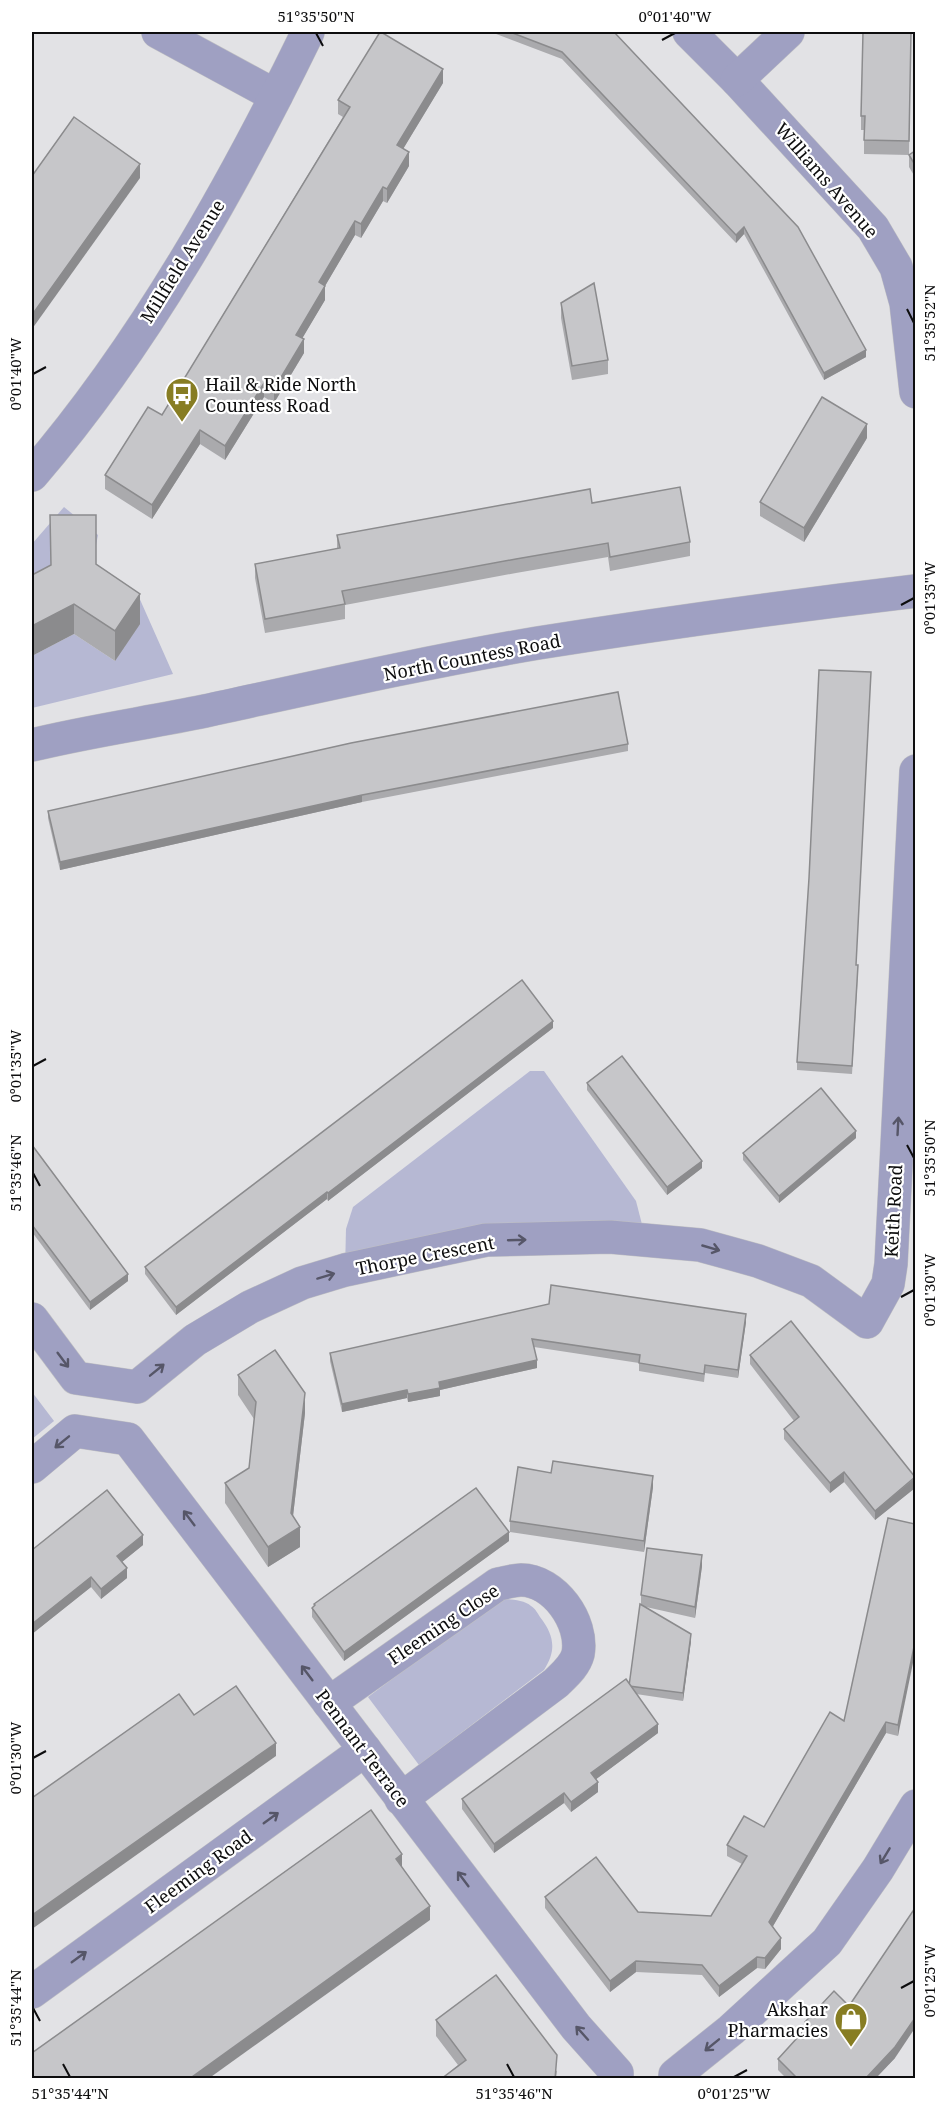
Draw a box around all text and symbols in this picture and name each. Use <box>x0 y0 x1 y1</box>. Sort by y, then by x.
text: 51°35'50"N <box>277 6 355 26</box>
text: 0°01'40"W <box>638 6 712 26</box>
street label: Williams Avenue <box>770 117 884 243</box>
street label: Millfield Avenue <box>134 195 230 327</box>
text: 51°35'52"N <box>919 284 939 362</box>
text: 0°01'40"W <box>5 337 25 411</box>
place label: Hail & Ride North Countess Road <box>205 372 357 417</box>
bus stop icon: Hail & Ride North Countess Road <box>164 376 200 423</box>
text: 0°01'35"W <box>919 561 939 635</box>
street label: North Countess Road <box>381 628 563 686</box>
text: 0°01'35"W <box>5 1029 25 1103</box>
one-way arrow <box>892 1116 903 1136</box>
text: 51°35'50"N <box>919 1119 939 1197</box>
text: 51°35'46"N <box>5 1134 25 1212</box>
street label: Keith Road <box>879 1164 907 1258</box>
street label: Thorpe Crescent <box>354 1230 496 1280</box>
one-way arrow <box>507 1234 527 1245</box>
one-way arrow <box>702 1243 721 1254</box>
text: 0°01'30"W <box>919 1253 939 1327</box>
one-way arrow <box>316 1270 335 1281</box>
one-way arrow <box>56 1352 69 1368</box>
one-way arrow <box>149 1364 165 1377</box>
one-way arrow <box>54 1435 70 1448</box>
one-way arrow <box>183 1510 196 1526</box>
street label: Fleeming Close <box>383 1578 503 1670</box>
one-way arrow <box>301 1666 313 1682</box>
street label: Pennant Terrace <box>311 1684 415 1812</box>
text: 0°01'30"W <box>5 1721 25 1795</box>
one-way arrow <box>262 1812 278 1825</box>
street label: Fleeming Road <box>139 1824 257 1918</box>
one-way arrow <box>879 1847 891 1864</box>
one-way arrow <box>456 1871 469 1887</box>
text: 0°01'25"W <box>919 1944 939 2018</box>
one-way arrow <box>70 1951 86 1963</box>
text: 51°35'44"N <box>5 1969 25 2047</box>
place label: Akshar Pharmacies <box>728 1997 829 2042</box>
shop icon: Akshar Pharmacies <box>833 2001 869 2048</box>
one-way arrow <box>575 2026 589 2041</box>
one-way arrow <box>705 2038 721 2051</box>
text: 51°35'44"N <box>31 2083 109 2103</box>
text: 51°35'46"N <box>475 2083 553 2103</box>
text: 0°01'25"W <box>697 2083 771 2103</box>

